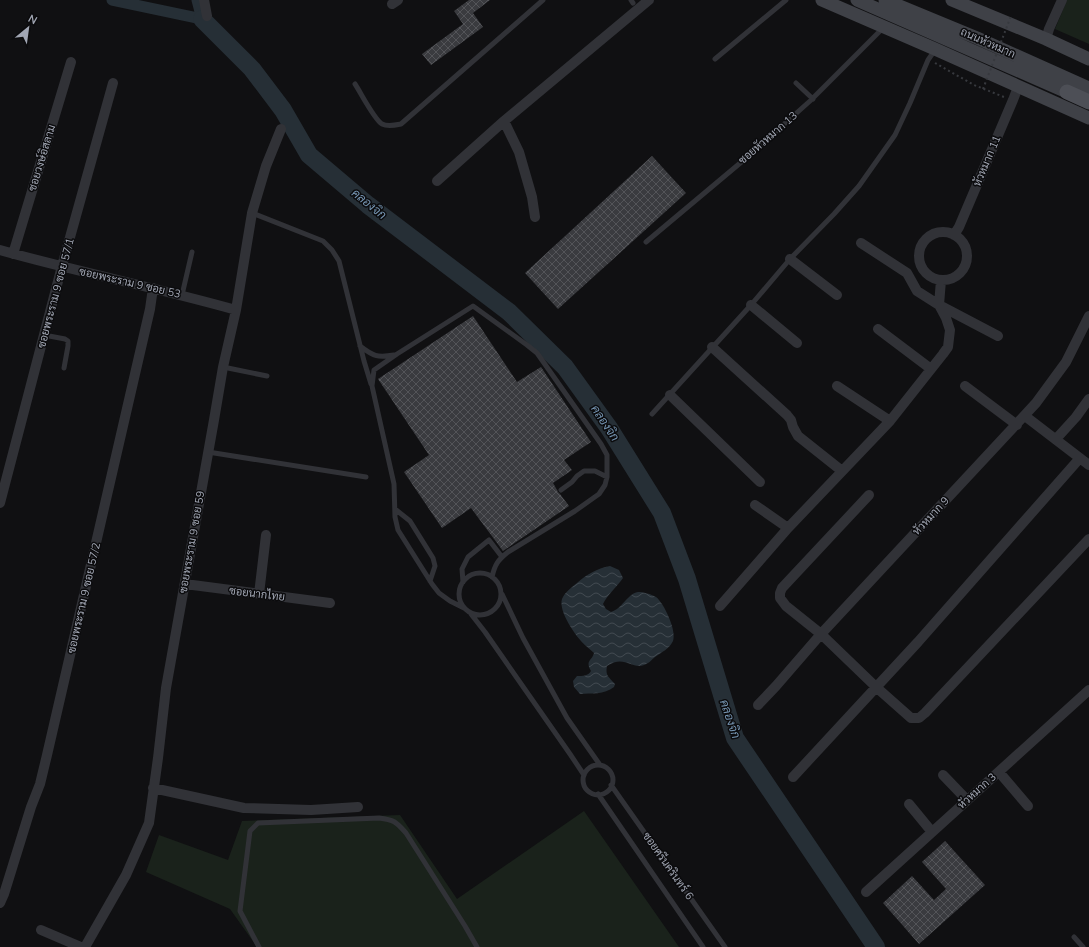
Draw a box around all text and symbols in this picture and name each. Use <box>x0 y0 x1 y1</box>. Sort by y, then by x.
north arrow <box>8 8 48 48</box>
text: N <box>25 11 40 28</box>
street label: ถนนหัวหมาก <box>958 24 1018 62</box>
street label: ซอยหัวหมาก 13 <box>735 108 801 168</box>
street label: ซอยวงษ์อิสลาม <box>24 123 59 193</box>
street label: หัวหมาก 11 <box>970 133 1004 189</box>
water label: คลองจิก <box>348 185 390 223</box>
street label: ซอยพระราม 9 ซอย 57/1 <box>34 236 78 350</box>
street label: ซอยพระราม 9 ซอย 53 <box>78 264 182 302</box>
water label: คลองจิก <box>587 402 623 444</box>
street label: ซอยพระราม 9 ซอย 59 <box>176 490 208 594</box>
street label: หัวหมาก 9 <box>909 494 953 538</box>
street label: ซอยพระราม 9 ซอย 57/2 <box>64 541 104 655</box>
street label: ซอยนากไทย <box>228 582 286 605</box>
water label: คลองจิก <box>716 697 744 741</box>
street label: หัวหมาก 3 <box>954 770 1000 812</box>
street label: ซอยศรีนครินทร์ 6 <box>639 829 698 903</box>

